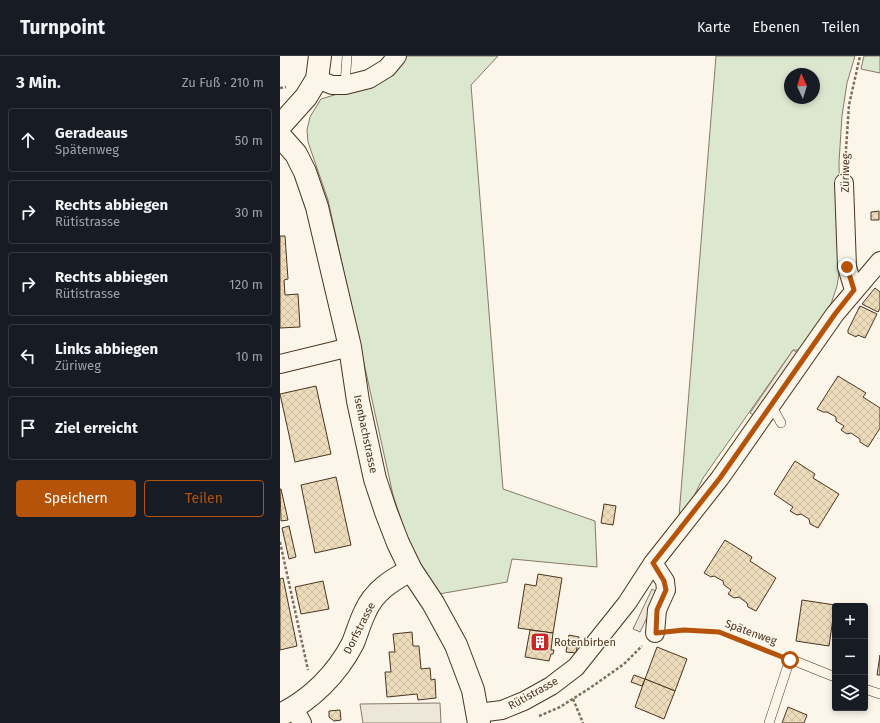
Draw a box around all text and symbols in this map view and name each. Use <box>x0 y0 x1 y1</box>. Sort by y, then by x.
text: Turnpoint <box>20 16 105 39</box>
text: Karte <box>697 19 731 36</box>
text: Ebenen <box>753 19 800 36</box>
text: Teilen <box>822 19 860 36</box>
north arrow <box>784 68 820 104</box>
text: 3 Min. <box>16 72 61 93</box>
text: Zu Fuß · 210 m <box>182 75 264 90</box>
text: Geradeaus <box>55 124 128 142</box>
icon: ahead <box>17 129 39 151</box>
text: 50 m <box>235 133 263 148</box>
text: Spätenweg <box>55 142 119 157</box>
street label: Züriweg <box>839 153 852 193</box>
text: Rechts abbiegen <box>55 196 168 214</box>
icon: right <box>17 201 39 223</box>
text: 30 m <box>235 205 263 220</box>
text: Rütistrasse <box>55 214 120 229</box>
route end <box>838 258 856 276</box>
text: Rechts abbiegen <box>55 268 168 286</box>
icon: right <box>17 273 39 295</box>
text: 120 m <box>229 277 263 292</box>
text: Rütistrasse <box>55 286 120 301</box>
text: Links abbiegen <box>55 340 158 358</box>
icon: left <box>17 345 39 367</box>
text: 10 m <box>236 349 263 364</box>
text: Züriweg <box>55 358 101 373</box>
street label: Isenbachstrasse <box>351 394 380 475</box>
icon: arrive <box>17 417 39 439</box>
text: Ziel erreicht <box>55 419 138 437</box>
button: Speichern <box>16 480 136 517</box>
button: Teilen <box>144 480 264 517</box>
street label: Dorfstrasse <box>341 600 378 656</box>
map controls <box>832 603 868 711</box>
button: + <box>832 603 868 639</box>
street label: Spätenweg <box>723 617 779 648</box>
building icon: Rotenbirben <box>529 631 551 653</box>
place label: Rotenbirben <box>554 636 616 649</box>
button: − <box>832 639 868 675</box>
route start <box>781 651 799 669</box>
street label: Rütistrasse <box>506 674 561 712</box>
button: layers <box>832 675 868 711</box>

